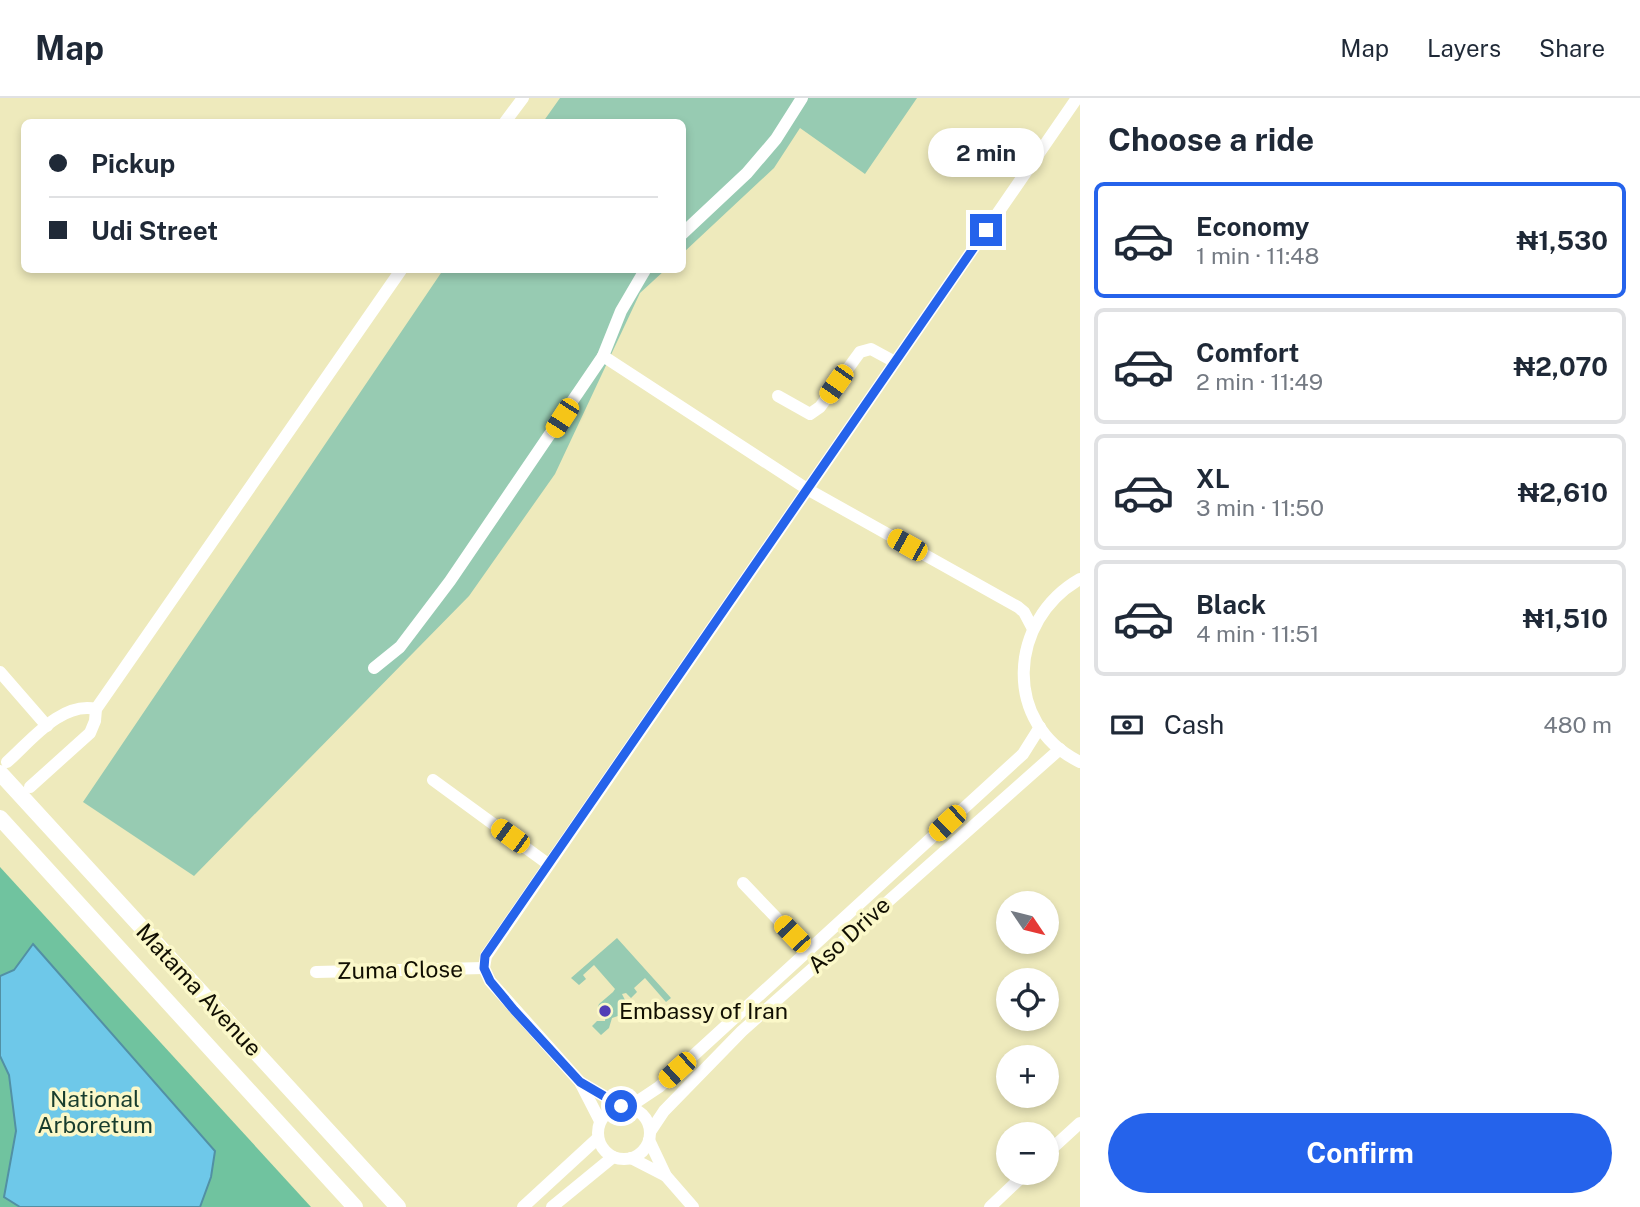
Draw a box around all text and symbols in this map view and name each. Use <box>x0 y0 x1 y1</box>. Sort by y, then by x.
text: Map <box>35 29 104 67</box>
text: Map <box>1340 34 1389 62</box>
text: Layers <box>1427 34 1501 62</box>
text: Share <box>1539 34 1605 62</box>
text: Choose a ride <box>1108 121 1314 158</box>
callout: 2 min <box>928 129 1044 178</box>
text: 2 min <box>956 139 1016 166</box>
text: Pickup <box>91 148 175 179</box>
icon: car <box>1112 209 1175 272</box>
text: Economy <box>1196 211 1309 242</box>
route end <box>970 214 1002 246</box>
text: Udi Street <box>91 215 218 246</box>
text: ₦1,530 <box>1517 225 1608 256</box>
text: 1 min · 11:48 <box>1196 242 1319 269</box>
icon: car <box>1112 335 1175 398</box>
text: Comfort <box>1196 337 1299 368</box>
text: ₦2,070 <box>1514 351 1608 382</box>
car <box>816 361 857 407</box>
text: 2 min · 11:49 <box>1196 368 1323 395</box>
car <box>542 395 583 441</box>
icon: car <box>1112 461 1175 524</box>
text: XL <box>1196 463 1230 494</box>
text: ₦2,610 <box>1518 477 1608 508</box>
text: 3 min · 11:50 <box>1196 494 1324 521</box>
car <box>884 526 931 564</box>
icon: car <box>1112 587 1175 650</box>
text: Black <box>1196 589 1266 620</box>
text: ₦1,510 <box>1523 603 1608 634</box>
text: 4 min · 11:51 <box>1196 620 1319 647</box>
icon: cash <box>1108 706 1146 744</box>
text: Cash <box>1164 709 1224 740</box>
text: 480 m <box>1543 711 1612 738</box>
car <box>925 801 970 845</box>
car <box>487 815 534 857</box>
street label: Aso Drive <box>802 891 895 978</box>
north arrow <box>996 891 1059 954</box>
map controls <box>996 891 1059 1185</box>
car <box>770 912 815 956</box>
street label: Matama Avenue <box>131 918 268 1061</box>
street label: Zuma Close <box>337 955 463 984</box>
button: locate <box>996 968 1059 1031</box>
place label: Embassy of Iran <box>619 997 788 1024</box>
marker: Embassy of Iran <box>597 1003 613 1019</box>
button: + <box>996 1045 1059 1108</box>
car <box>655 1048 700 1092</box>
park label: National Arboretum <box>37 1085 153 1138</box>
route start <box>605 1090 637 1122</box>
button: Confirm <box>1108 1113 1612 1193</box>
button: − <box>996 1122 1059 1185</box>

